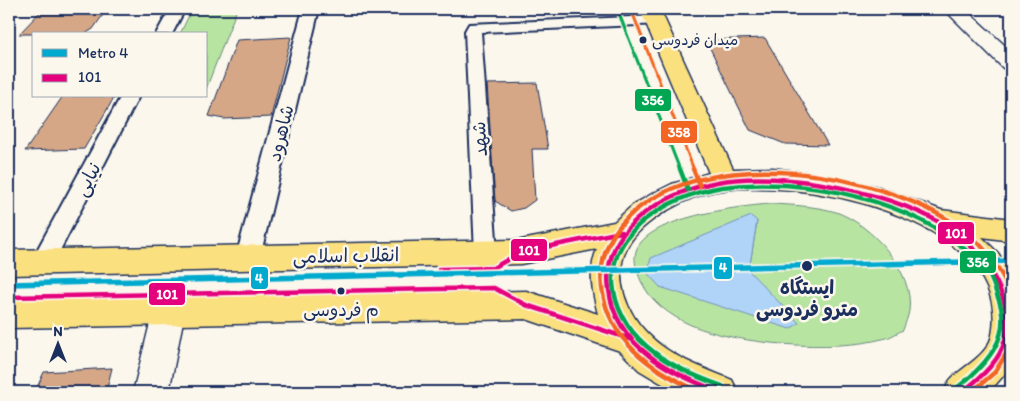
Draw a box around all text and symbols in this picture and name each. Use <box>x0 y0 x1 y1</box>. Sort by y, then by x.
place label: میدان فردوسی <box>652 31 738 50</box>
legend <box>32 32 208 98</box>
marker: میدان فردوسی <box>638 35 648 45</box>
text: Metro 4 <box>78 44 128 62</box>
text: 101 <box>78 68 101 86</box>
line badge: 356 <box>634 88 672 112</box>
text: 356 <box>642 92 665 109</box>
street label: شاهرود <box>262 102 299 164</box>
line badge: 358 <box>660 120 698 144</box>
street label: شهد <box>467 121 492 157</box>
text: 358 <box>668 124 691 141</box>
street label: نیایی <box>69 158 107 201</box>
line badge: 101 <box>937 221 975 245</box>
text: 101 <box>945 225 967 242</box>
line badge: 101 <box>510 238 548 262</box>
text: 101 <box>518 242 540 259</box>
street label: انقلاب اسلامی <box>293 243 400 269</box>
line badge: 356 <box>959 250 997 274</box>
text: 356 <box>967 254 990 271</box>
line badge: 4 <box>713 256 733 280</box>
text: 4 <box>719 259 728 276</box>
marker: ایستگاه مترو فردوسی <box>800 259 814 273</box>
line badge: 4 <box>250 266 269 290</box>
text: 4 <box>255 270 264 287</box>
place label: ایستگاه مترو فردوسی <box>756 276 858 322</box>
line badge: 101 <box>148 282 186 306</box>
text: 101 <box>156 286 178 303</box>
marker: م فردوسی <box>336 286 346 296</box>
place label: م فردوسی <box>303 299 379 324</box>
north arrow <box>32 318 82 368</box>
text: N <box>53 323 63 340</box>

